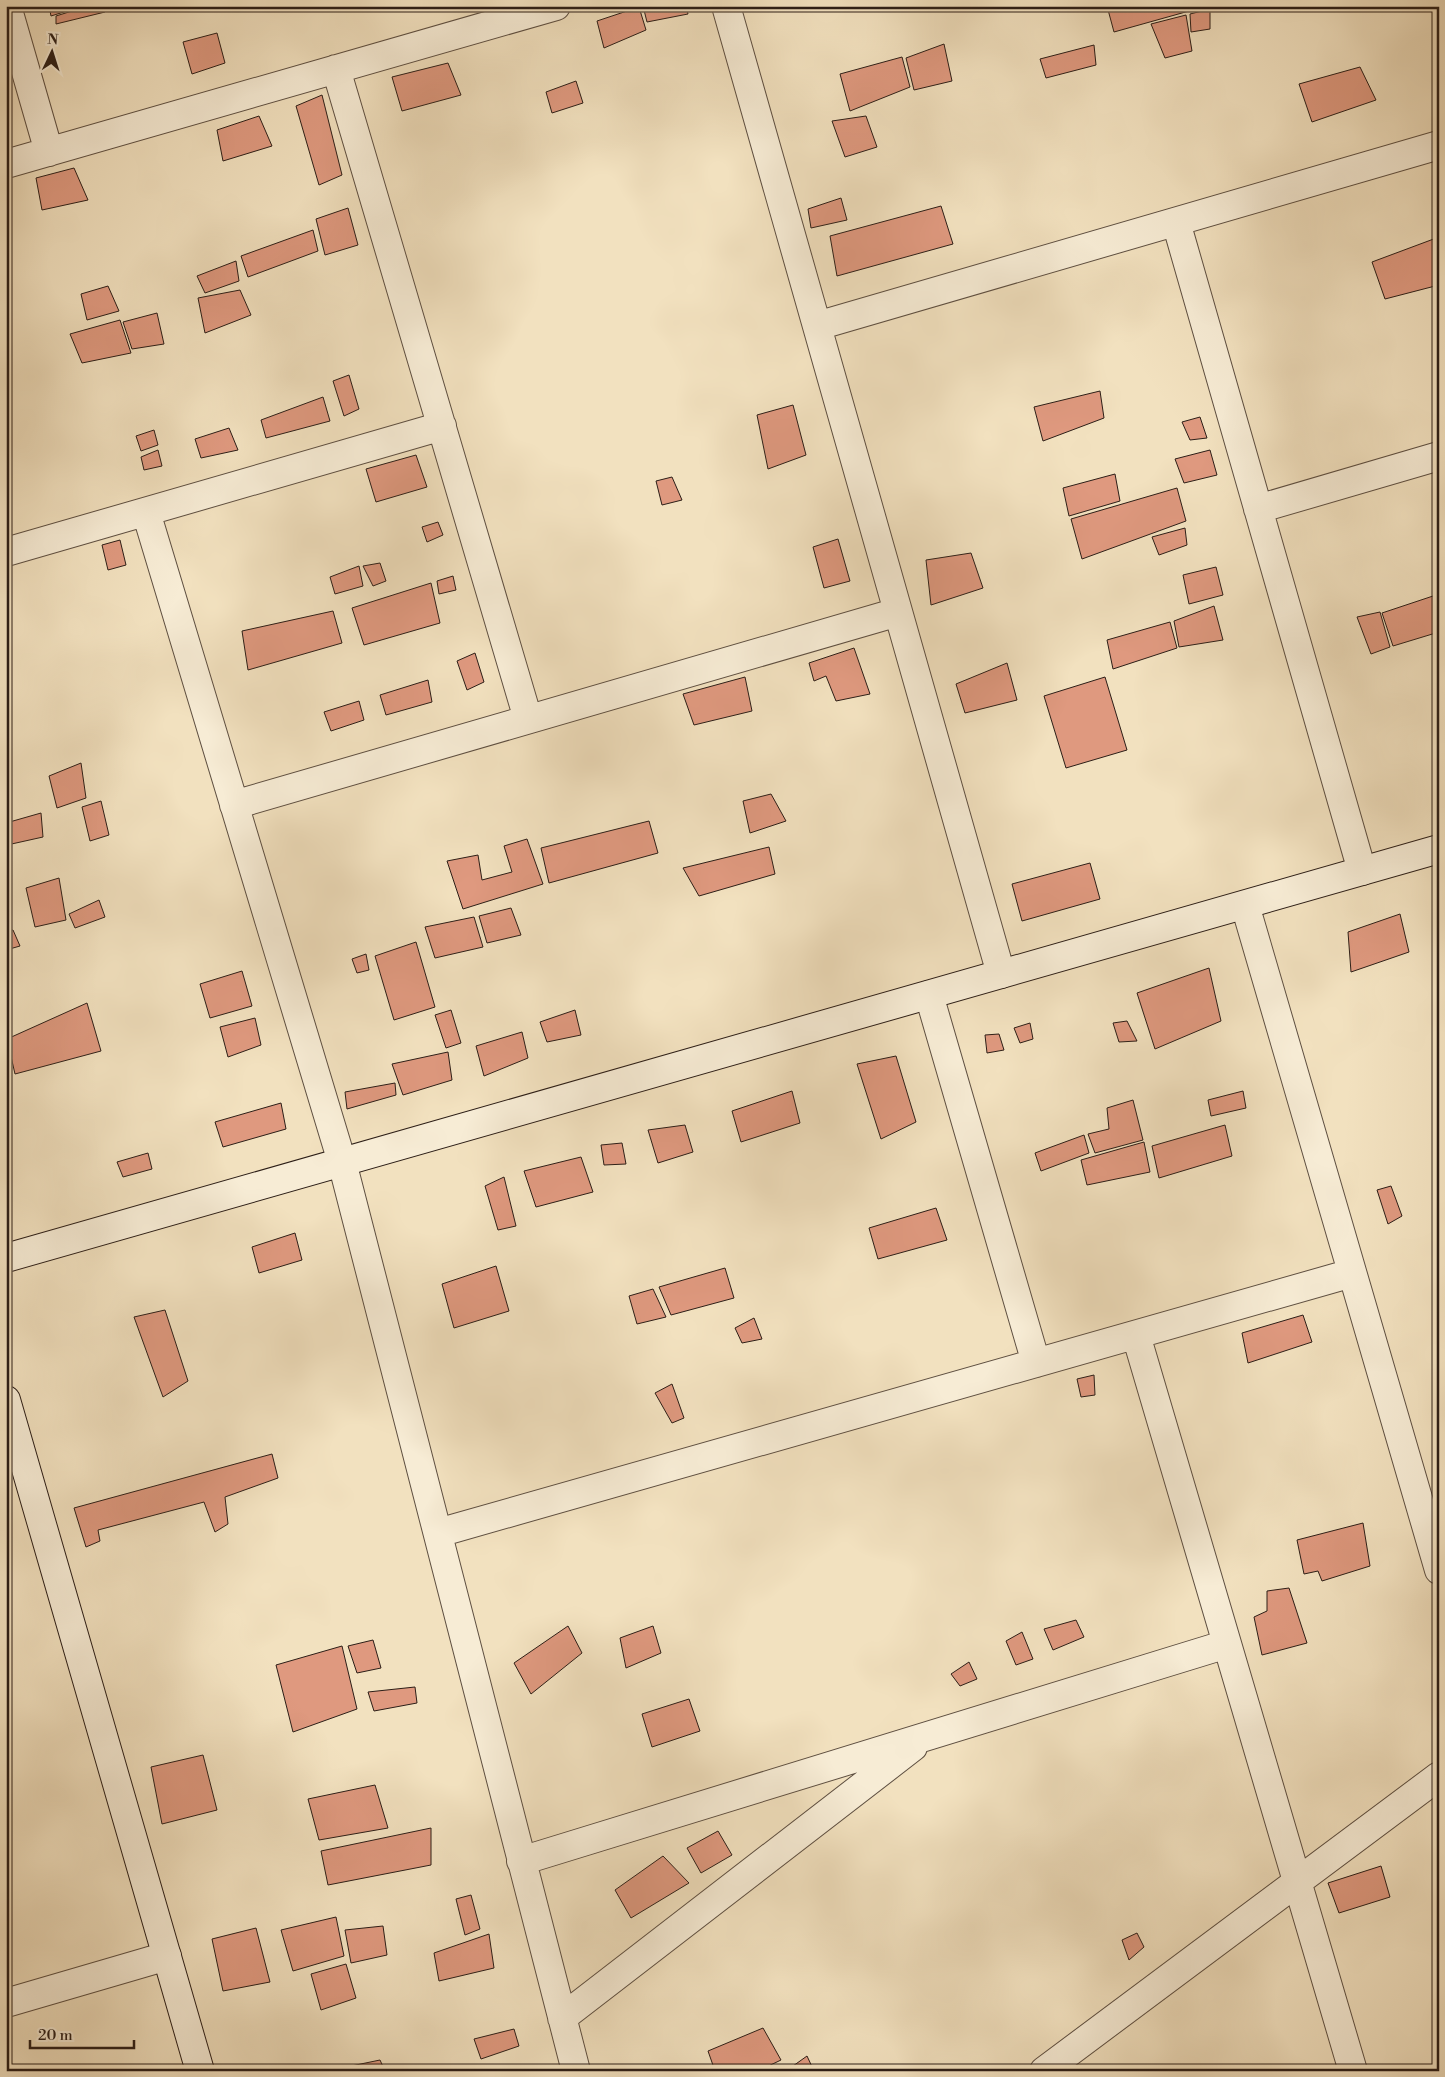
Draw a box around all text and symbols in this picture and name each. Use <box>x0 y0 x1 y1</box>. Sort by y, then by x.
north arrow <box>28 28 78 78</box>
text: N <box>47 31 59 49</box>
scale bar <box>30 2017 134 2049</box>
text: 20 m <box>38 2026 73 2045</box>

